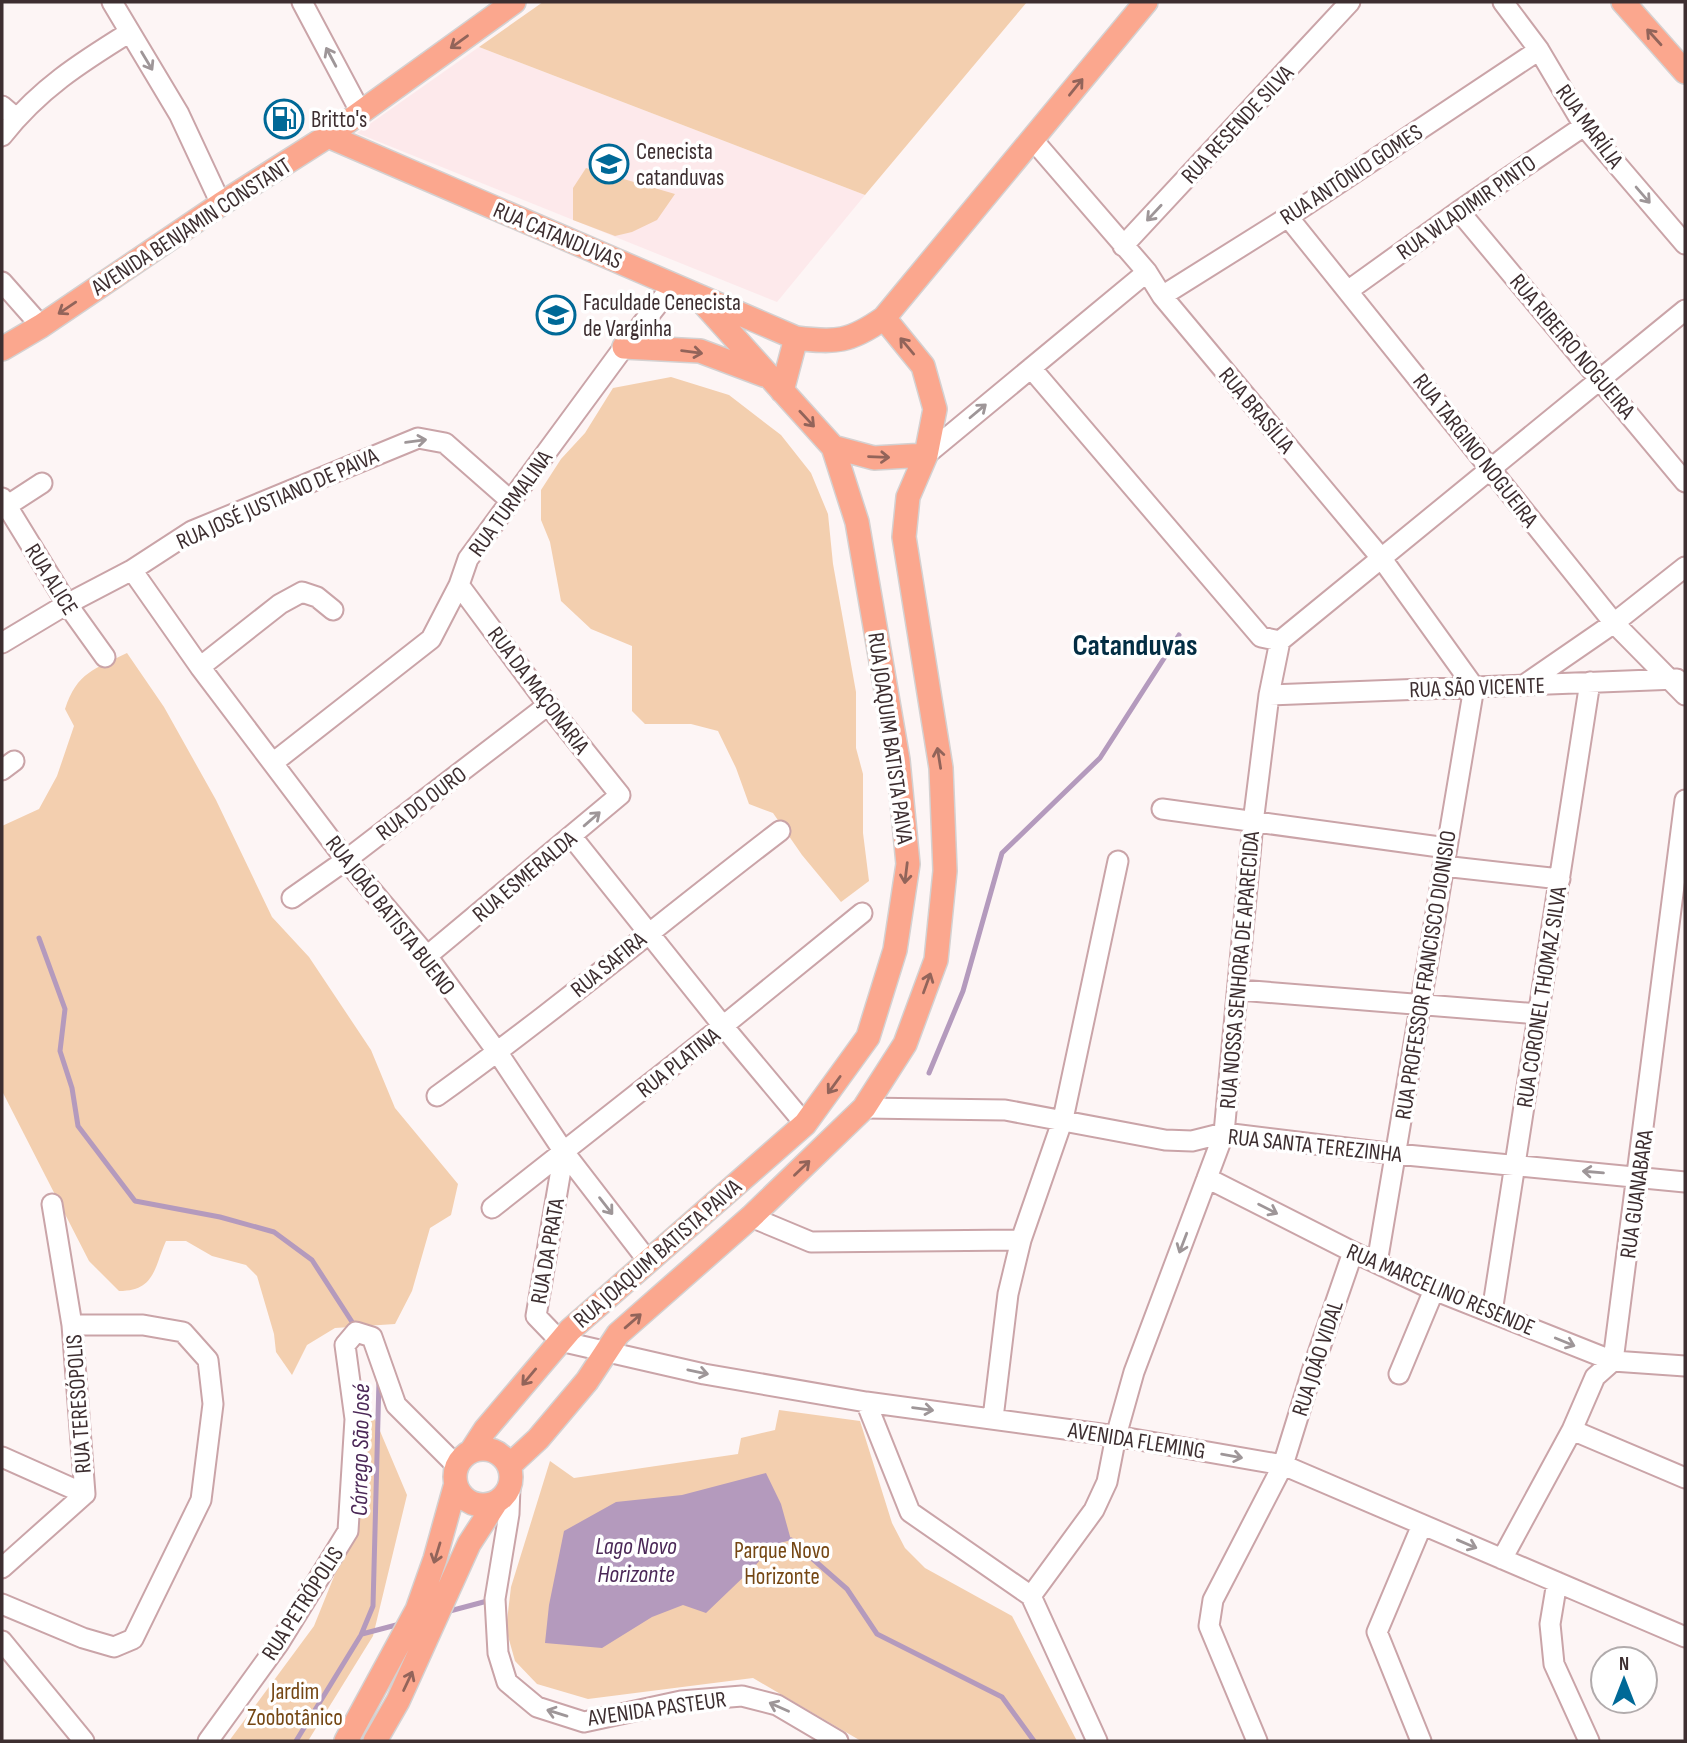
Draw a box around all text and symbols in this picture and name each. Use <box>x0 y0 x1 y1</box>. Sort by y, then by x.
one-way arrow <box>1646 28 1662 46</box>
one-way arrow <box>450 35 469 49</box>
one-way arrow <box>324 47 338 68</box>
one-way arrow <box>140 50 154 70</box>
street label: RUA RESENDE SILVA <box>1176 59 1300 190</box>
one-way arrow <box>1068 78 1084 96</box>
street label: RUA MARÍLIA <box>1549 79 1629 174</box>
fuel station icon: Britto's <box>263 98 305 140</box>
place label: Britto's <box>311 106 367 134</box>
street label: RUA ANTÔNIO GOMES <box>1275 118 1428 231</box>
place label: Cenecista catanduvas <box>636 138 724 192</box>
school or university icon: Cenecista catanduvas <box>588 143 630 185</box>
street label: RUA WLADIMIR PINTO <box>1391 149 1542 266</box>
street label: AVENIDA BENJAMIN CONSTANT <box>86 152 297 302</box>
one-way arrow <box>1635 186 1651 204</box>
street label: RUA CATANDUVAS <box>489 196 626 276</box>
one-way arrow <box>1145 204 1162 221</box>
street label: RUA RIBEIRO NOGUEIRA <box>1503 268 1641 425</box>
place label: Faculdade Cenecista de Varginha <box>583 289 741 343</box>
school or university icon: Faculdade Cenecista de Varginha <box>535 294 577 336</box>
one-way arrow <box>58 301 77 315</box>
one-way arrow <box>899 338 915 356</box>
one-way arrow <box>680 345 703 358</box>
street label: RUA BRASÍLIA <box>1212 362 1300 459</box>
street label: RUA TARGINO NOGUEIRA <box>1407 368 1544 533</box>
one-way arrow <box>969 404 987 419</box>
one-way arrow <box>799 410 815 428</box>
one-way arrow <box>404 435 427 448</box>
street label: RUA JOSÉ JUSTIANO DE PAIVA <box>172 442 383 556</box>
street label: RUA TURMALINA <box>463 445 559 562</box>
one-way arrow <box>867 450 890 463</box>
street label: RUA ALICE <box>18 539 84 620</box>
street label: RUA DA MAÇONARIA <box>481 621 595 760</box>
district label: Catanduvas <box>1073 628 1198 664</box>
street label: RUA JOAQUIM BATISTA PAIVA <box>861 631 919 846</box>
street label: RUA SÃO VICENTE <box>1409 672 1545 704</box>
one-way arrow <box>932 747 945 770</box>
street label: RUA DO OURO <box>371 761 472 847</box>
one-way arrow <box>583 811 601 827</box>
street label: RUA ESMERALDA <box>467 825 583 928</box>
street label: RUA PROFESSOR FRANCISCO DIONISIO <box>1389 829 1463 1122</box>
street label: RUA JOÃO BATISTA BUENO <box>319 830 461 1001</box>
street label: RUA NOSSA SENHORA DE APARECIDA <box>1214 830 1266 1110</box>
one-way arrow <box>900 861 913 884</box>
street label: RUA CORONEL THOMAZ SILVA <box>1511 884 1573 1110</box>
street label: RUA SAFIRA <box>565 926 652 1004</box>
one-way arrow <box>922 973 934 995</box>
street label: RUA PLATINA <box>631 1021 726 1104</box>
one-way arrow <box>827 1075 841 1094</box>
street label: RUA SANTA TEREZINHA <box>1226 1123 1403 1169</box>
street label: RUA GUANABARA <box>1614 1128 1660 1260</box>
one-way arrow <box>793 1160 810 1177</box>
one-way arrow <box>1582 1165 1605 1178</box>
street label: RUA JOAQUIM BATISTA PAIVA <box>568 1173 747 1334</box>
street label: RUA DA PRATA <box>525 1196 571 1306</box>
one-way arrow <box>598 1197 613 1215</box>
one-way arrow <box>1257 1202 1278 1216</box>
one-way arrow <box>1175 1231 1188 1253</box>
street label: RUA MARCELINO RESENDE <box>1342 1238 1539 1342</box>
street label: RUA JOÃO VIDAL <box>1286 1296 1350 1420</box>
one-way arrow <box>624 1313 642 1329</box>
street label: RUA TERESÓPOLIS <box>60 1333 98 1474</box>
one-way arrow <box>1554 1336 1575 1349</box>
one-way arrow <box>686 1366 709 1380</box>
one-way arrow <box>521 1367 537 1385</box>
water label: Córrego São José <box>345 1384 376 1516</box>
one-way arrow <box>911 1403 933 1416</box>
street label: AVENIDA FLEMING <box>1065 1416 1207 1466</box>
one-way arrow <box>1220 1450 1243 1463</box>
water label: Lago Novo Horizonte <box>595 1532 677 1589</box>
park label: Parque Novo Horizonte <box>734 1537 830 1591</box>
one-way arrow <box>1456 1538 1477 1551</box>
street label: RUA PETRÓPOLIS <box>256 1542 350 1666</box>
one-way arrow <box>429 1542 442 1564</box>
north arrow <box>1589 1645 1659 1715</box>
text: N <box>1619 1653 1629 1676</box>
one-way arrow <box>402 1671 415 1692</box>
park label: Jardim Zoobotânico <box>247 1678 343 1732</box>
street label: AVENIDA PASTEUR <box>585 1685 728 1733</box>
one-way arrow <box>769 1700 790 1713</box>
one-way arrow <box>546 1706 568 1719</box>

